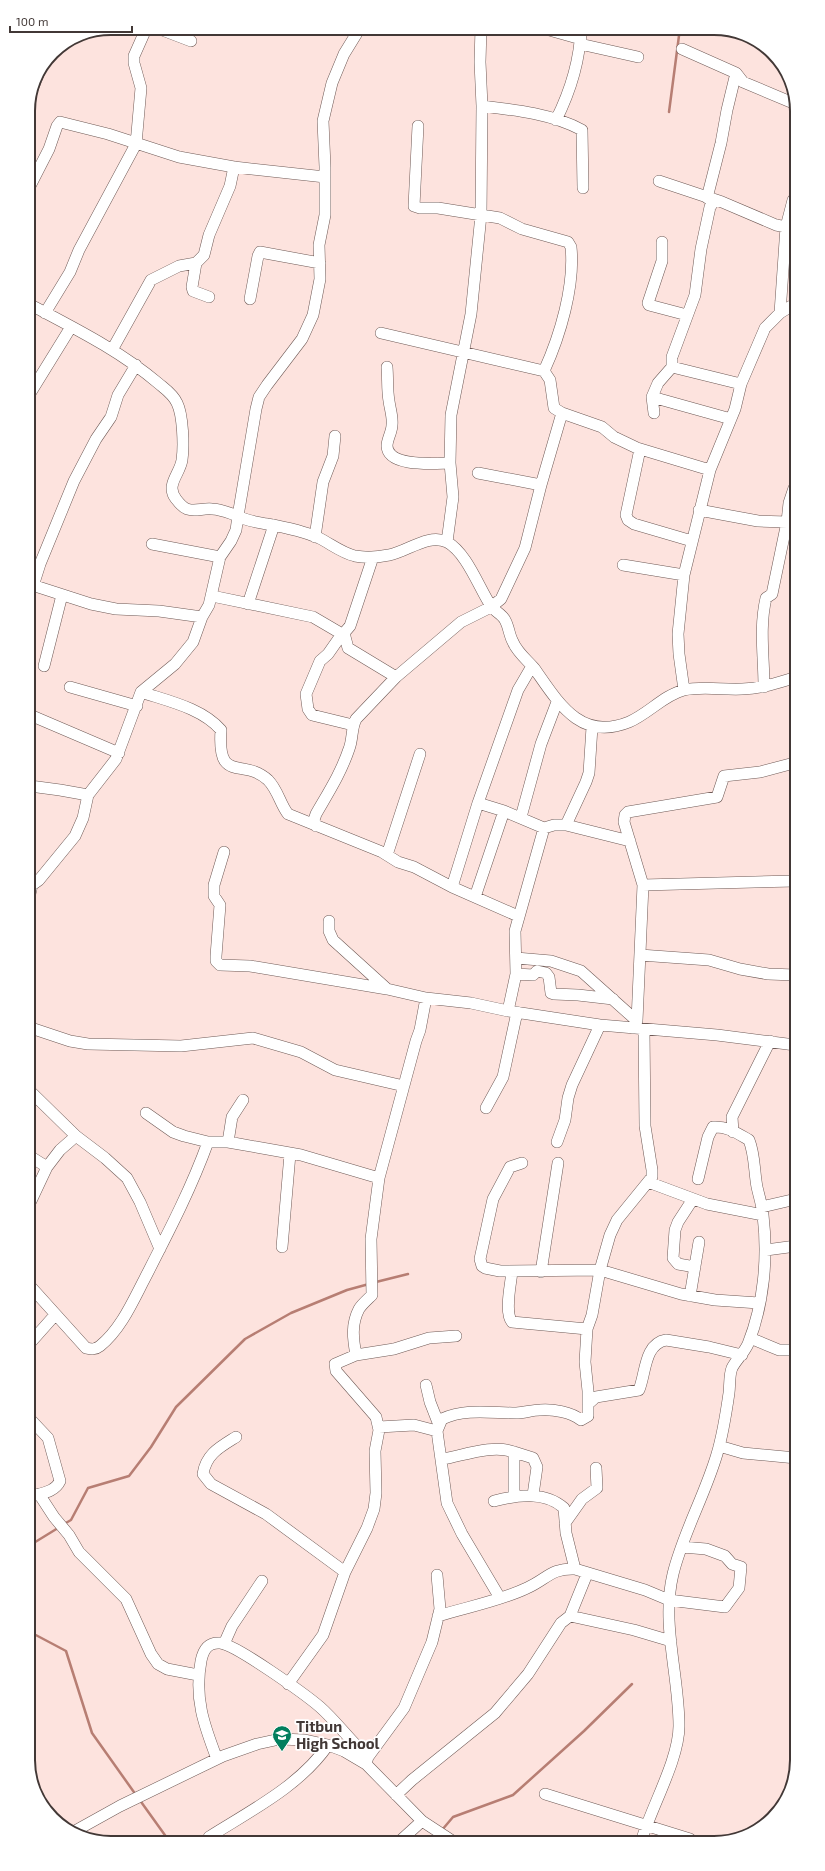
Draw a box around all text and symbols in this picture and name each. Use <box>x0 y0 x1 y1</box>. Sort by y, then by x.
scale bar <box>10 8 132 34</box>
text: 100 m <box>16 14 48 28</box>
place label: Titbun High School <box>296 1717 380 1752</box>
school or university icon: Titbun High School <box>271 1724 293 1752</box>

